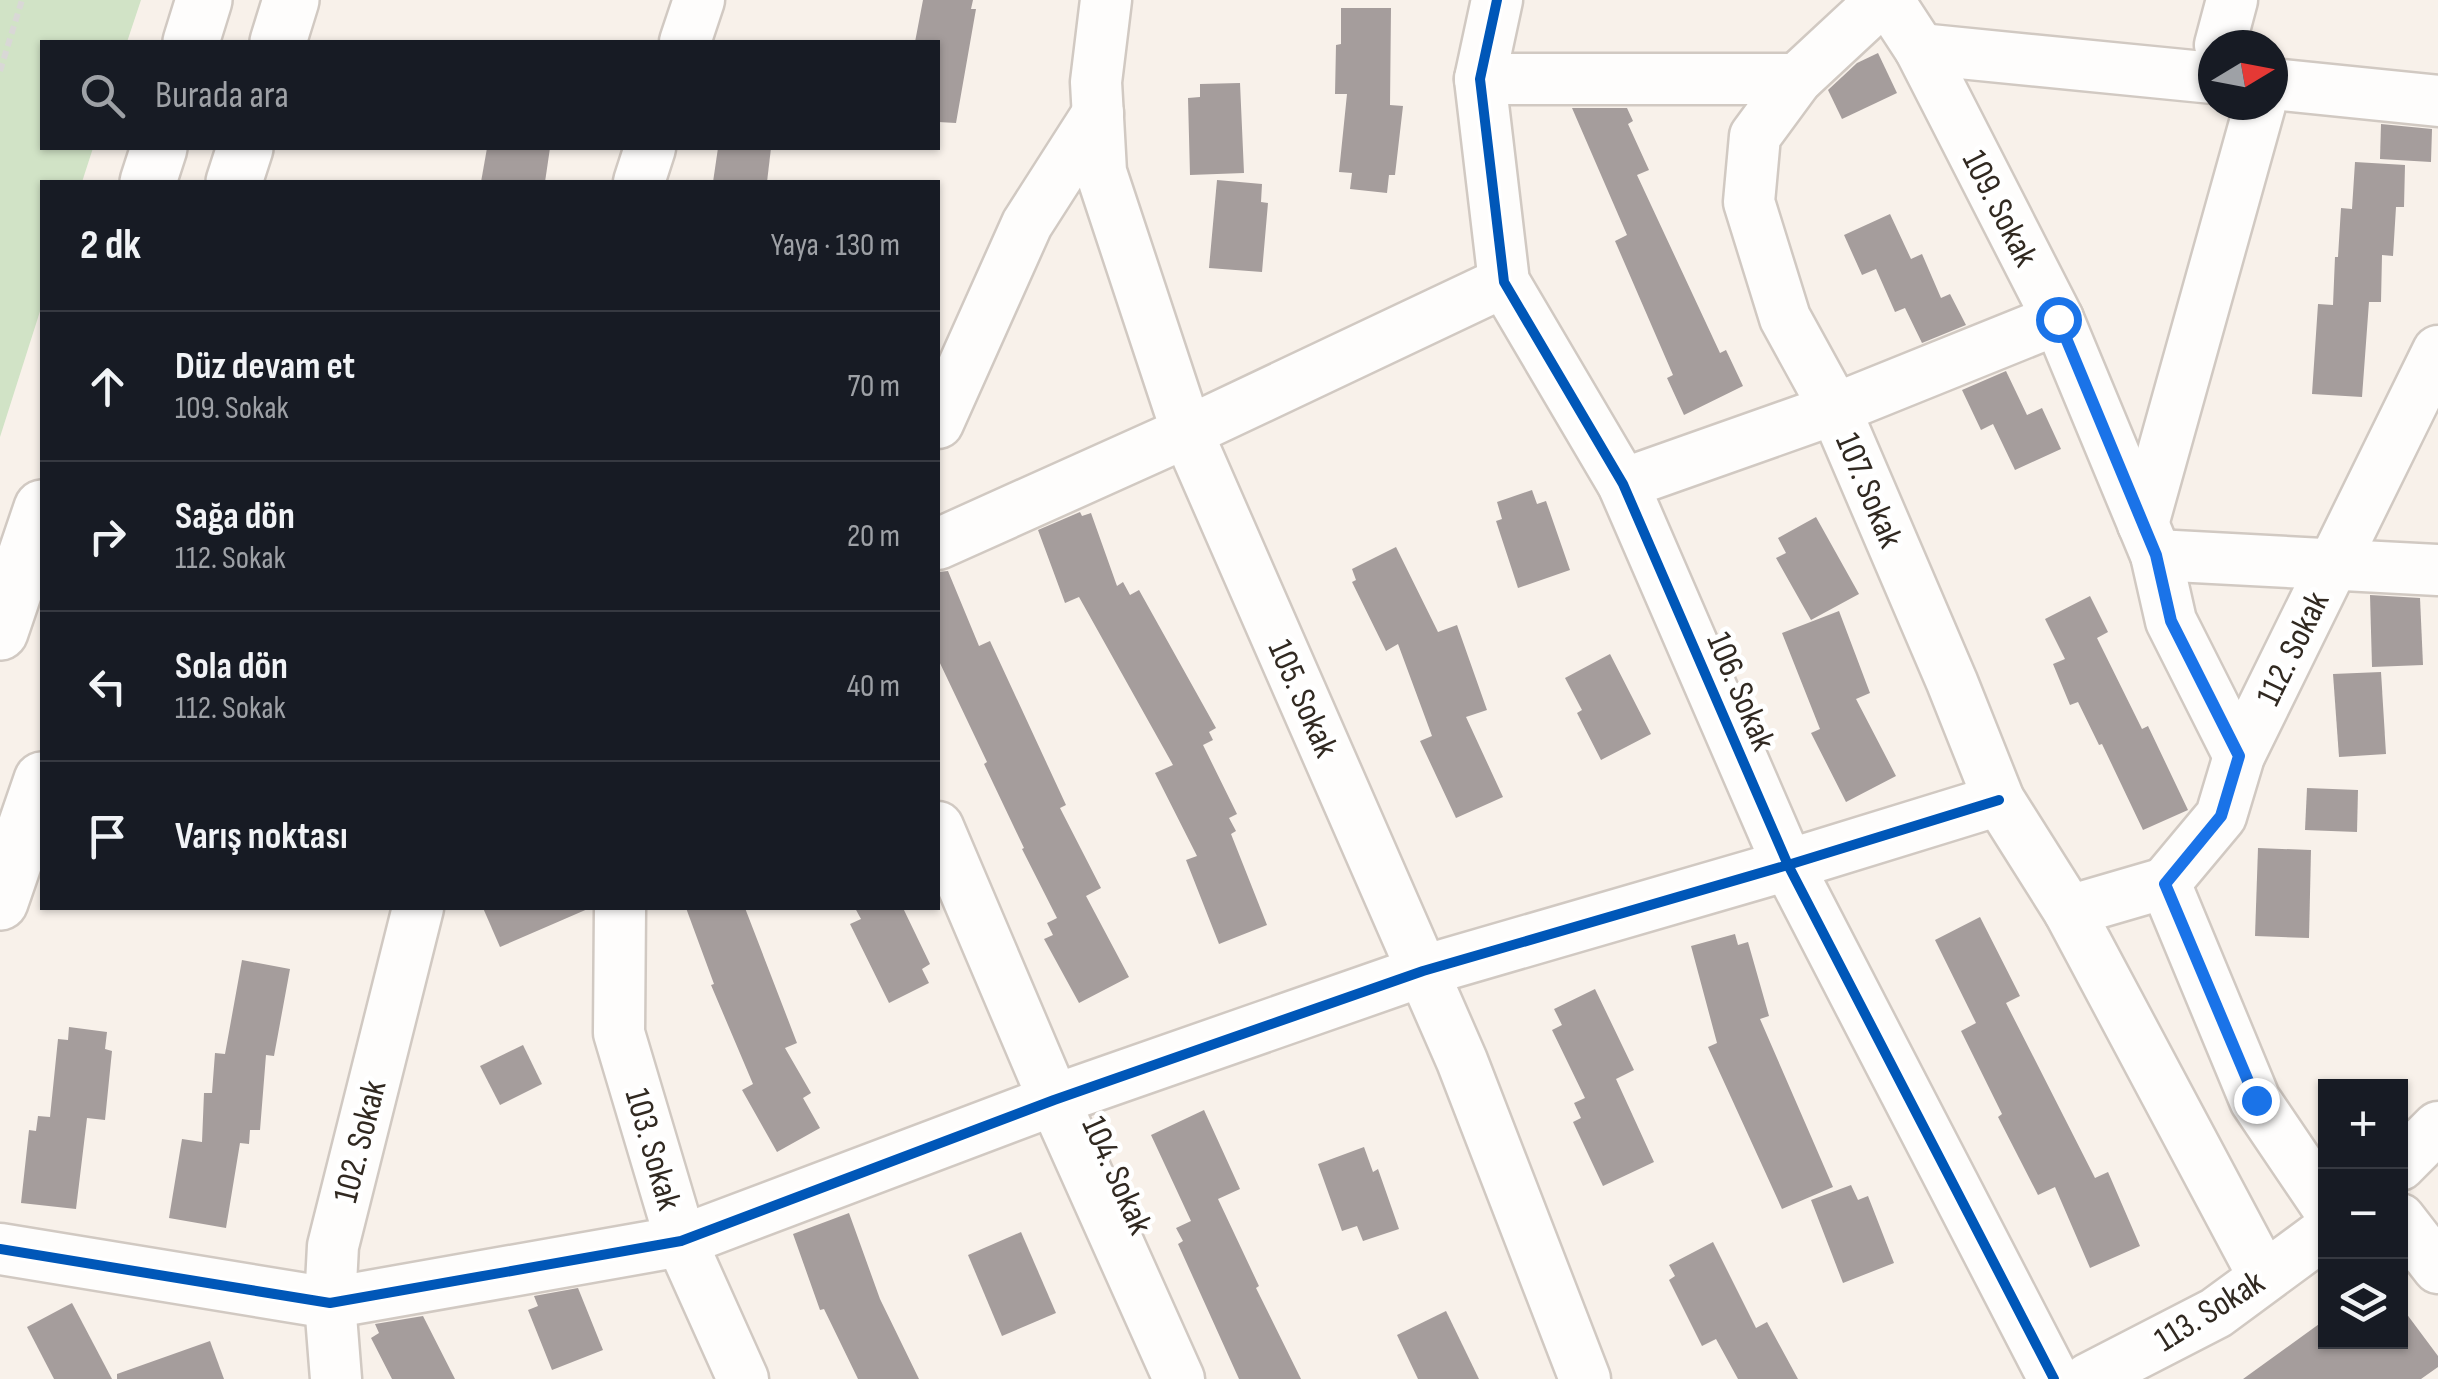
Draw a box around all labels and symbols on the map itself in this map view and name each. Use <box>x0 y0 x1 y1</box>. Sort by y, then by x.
north arrow <box>2198 30 2288 120</box>
street label: 109. Sokak <box>1952 143 2047 274</box>
route start <box>2036 297 2082 343</box>
street label: 107. Sokak <box>1825 427 1912 555</box>
street label: 112. Sokak <box>2247 584 2340 713</box>
street label: 106. Sokak <box>1697 626 1785 758</box>
street label: 105. Sokak <box>1258 633 1348 764</box>
street label: 102. Sokak <box>325 1075 396 1207</box>
route end <box>2234 1078 2280 1124</box>
street label: 103. Sokak <box>615 1084 691 1216</box>
street label: 104. Sokak <box>1072 1110 1162 1242</box>
street label: 113. Sokak <box>2147 1261 2273 1362</box>

